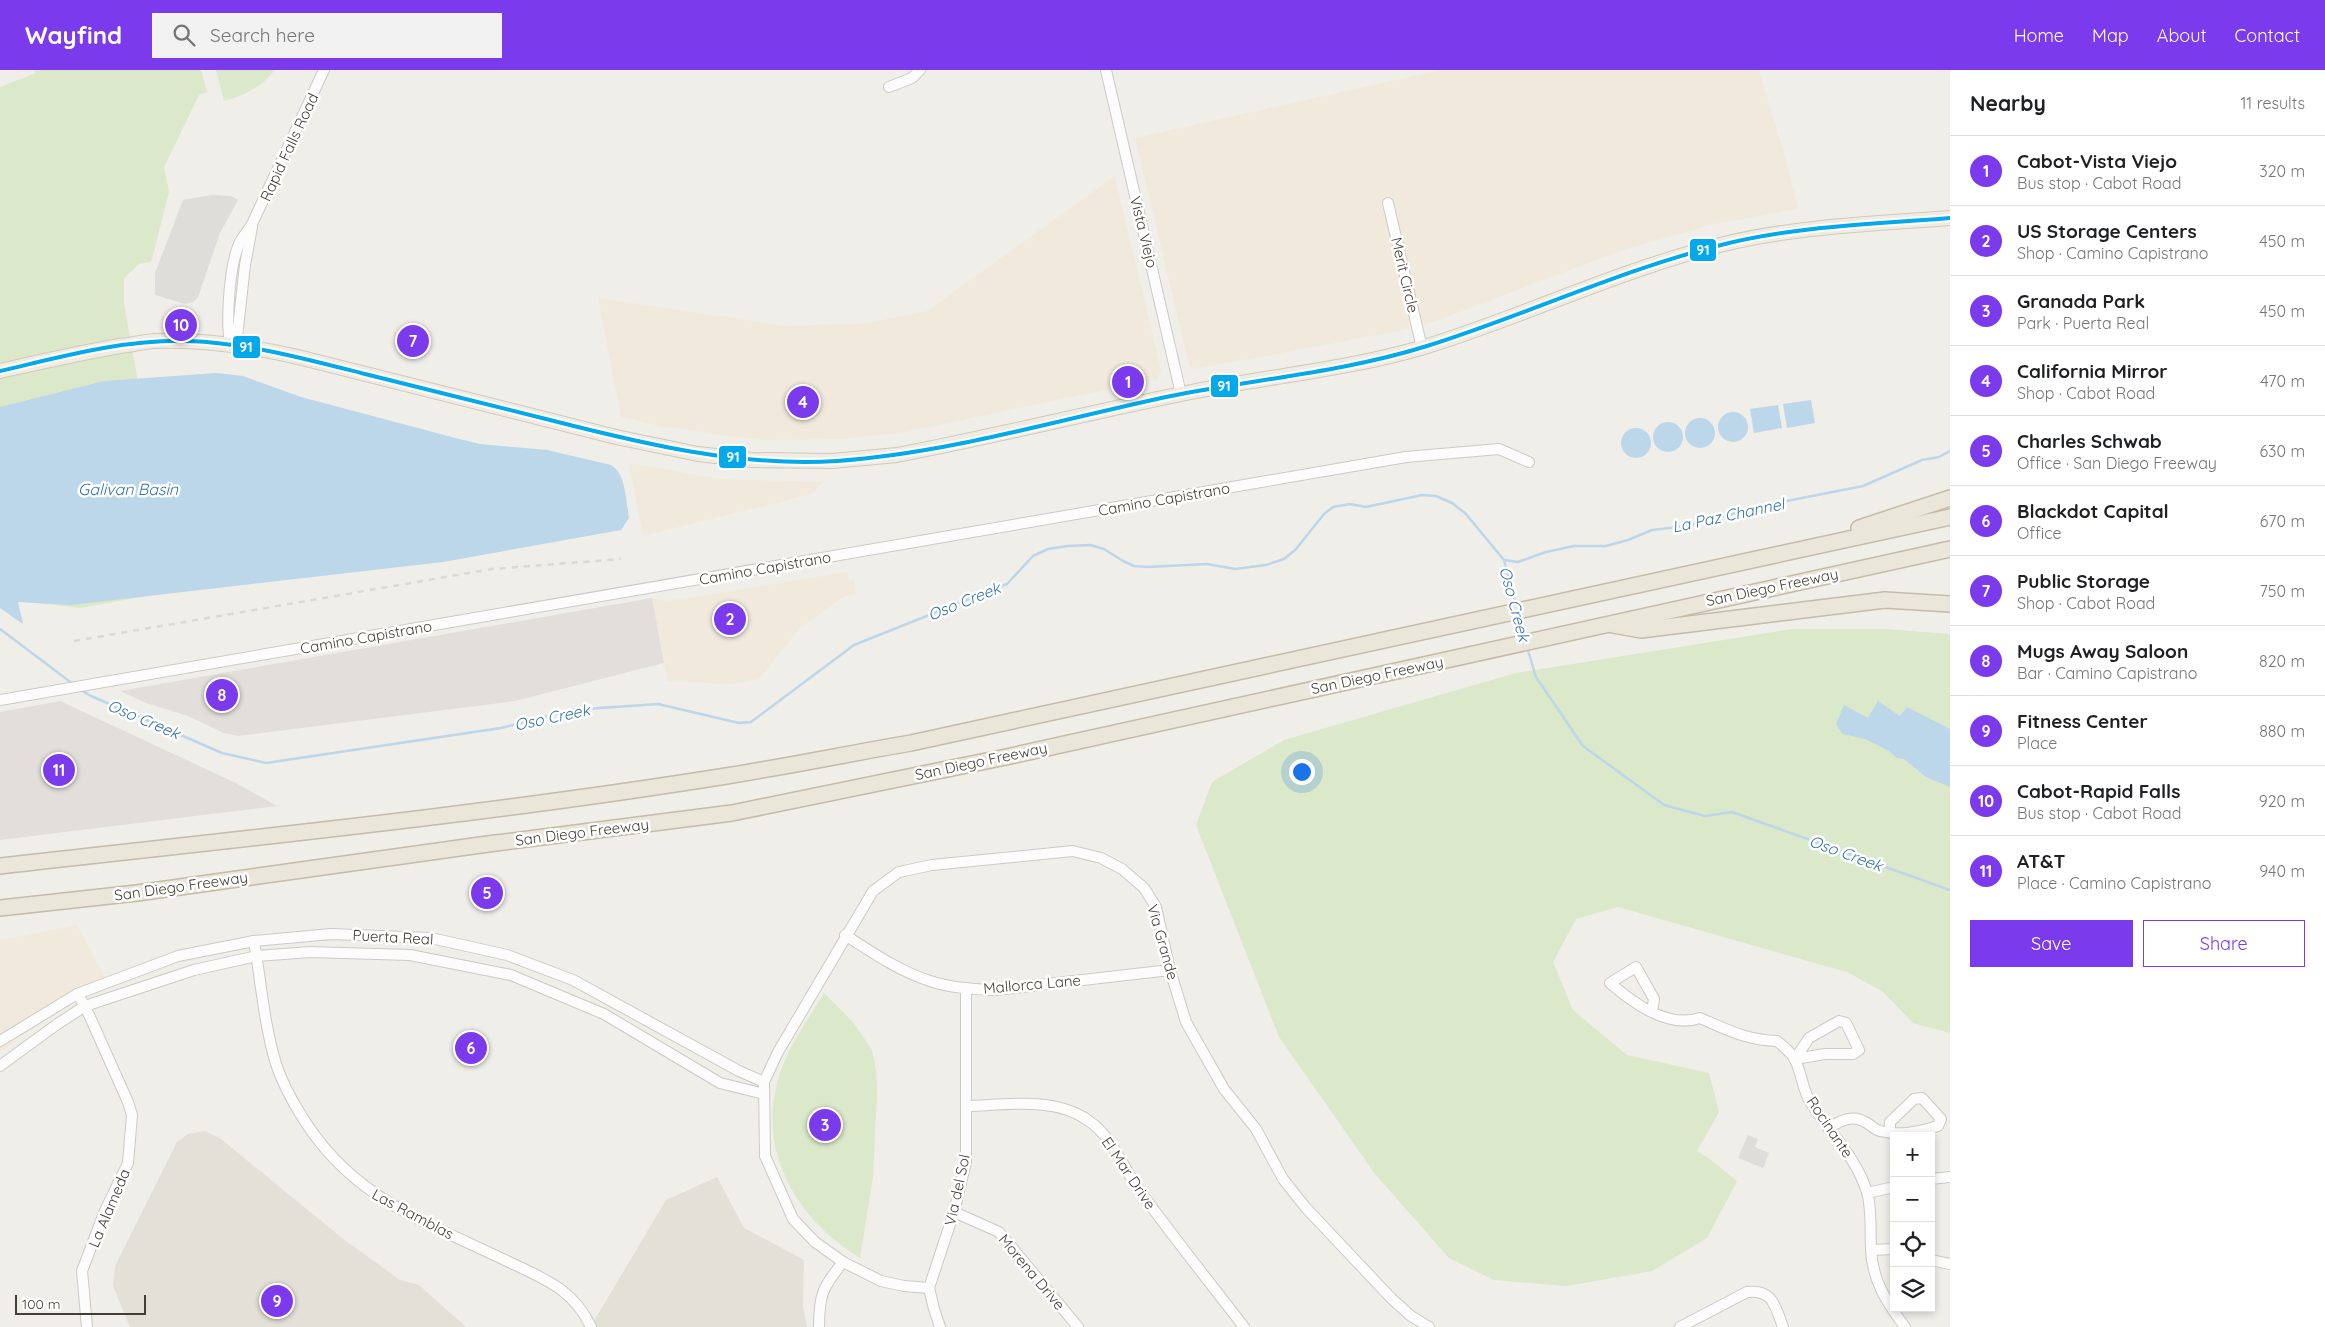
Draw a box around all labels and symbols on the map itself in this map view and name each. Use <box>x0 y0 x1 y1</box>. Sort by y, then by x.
street label: Rapid Falls Road <box>256 90 322 204</box>
street label: Vista Viejo <box>1126 194 1162 270</box>
street label: Merit Circle <box>1387 235 1423 315</box>
line badge: 91 <box>1689 238 1717 262</box>
text: 91 <box>1696 241 1710 259</box>
pin: 10 <box>165 306 197 344</box>
pin: 7 <box>397 322 429 360</box>
line badge: 91 <box>232 335 261 359</box>
text: 91 <box>239 338 253 356</box>
pin: 1 <box>1112 363 1144 401</box>
line badge: 91 <box>1210 374 1239 398</box>
text: 91 <box>1217 377 1231 395</box>
pin: 4 <box>787 383 819 421</box>
line badge: 91 <box>718 445 747 469</box>
text: 91 <box>726 448 740 466</box>
street label: Camino Capistrano <box>1097 478 1231 520</box>
water label: Galivan Basin <box>78 479 179 499</box>
water label: La Paz Channel <box>1670 493 1788 537</box>
street label: Camino Capistrano <box>698 547 832 589</box>
water label: Oso Creek <box>1495 564 1535 645</box>
street label: San Diego Freeway <box>1704 564 1840 610</box>
water label: Oso Creek <box>925 577 1005 625</box>
pin: 2 <box>714 600 746 638</box>
street label: Camino Capistrano <box>299 616 433 658</box>
street label: San Diego Freeway <box>1309 652 1445 698</box>
pin: 8 <box>206 676 238 714</box>
water label: Oso Creek <box>105 695 185 744</box>
water label: Oso Creek <box>512 699 593 735</box>
street label: San Diego Freeway <box>913 738 1049 784</box>
pin: 11 <box>43 751 75 789</box>
your location <box>1289 759 1315 785</box>
street label: San Diego Freeway <box>514 814 650 850</box>
water label: Oso Creek <box>1807 830 1887 876</box>
street label: San Diego Freeway <box>113 867 249 905</box>
pin: 5 <box>471 874 503 912</box>
street label: Via Grande <box>1143 902 1183 982</box>
street label: Puerta Real <box>352 925 434 949</box>
street label: Mallorca Lane <box>982 970 1082 998</box>
pin: 6 <box>455 1029 487 1067</box>
street label: Rocinante <box>1803 1093 1857 1161</box>
pin: 3 <box>809 1106 841 1144</box>
street label: El Mar Drive <box>1098 1133 1160 1213</box>
street label: Via del Sol <box>940 1153 974 1227</box>
street label: La Alameda <box>84 1166 134 1250</box>
street label: Las Ramblas <box>369 1185 457 1243</box>
street label: Morena Drive <box>995 1230 1069 1314</box>
pin: 9 <box>261 1282 293 1320</box>
scale bar <box>15 1292 146 1315</box>

